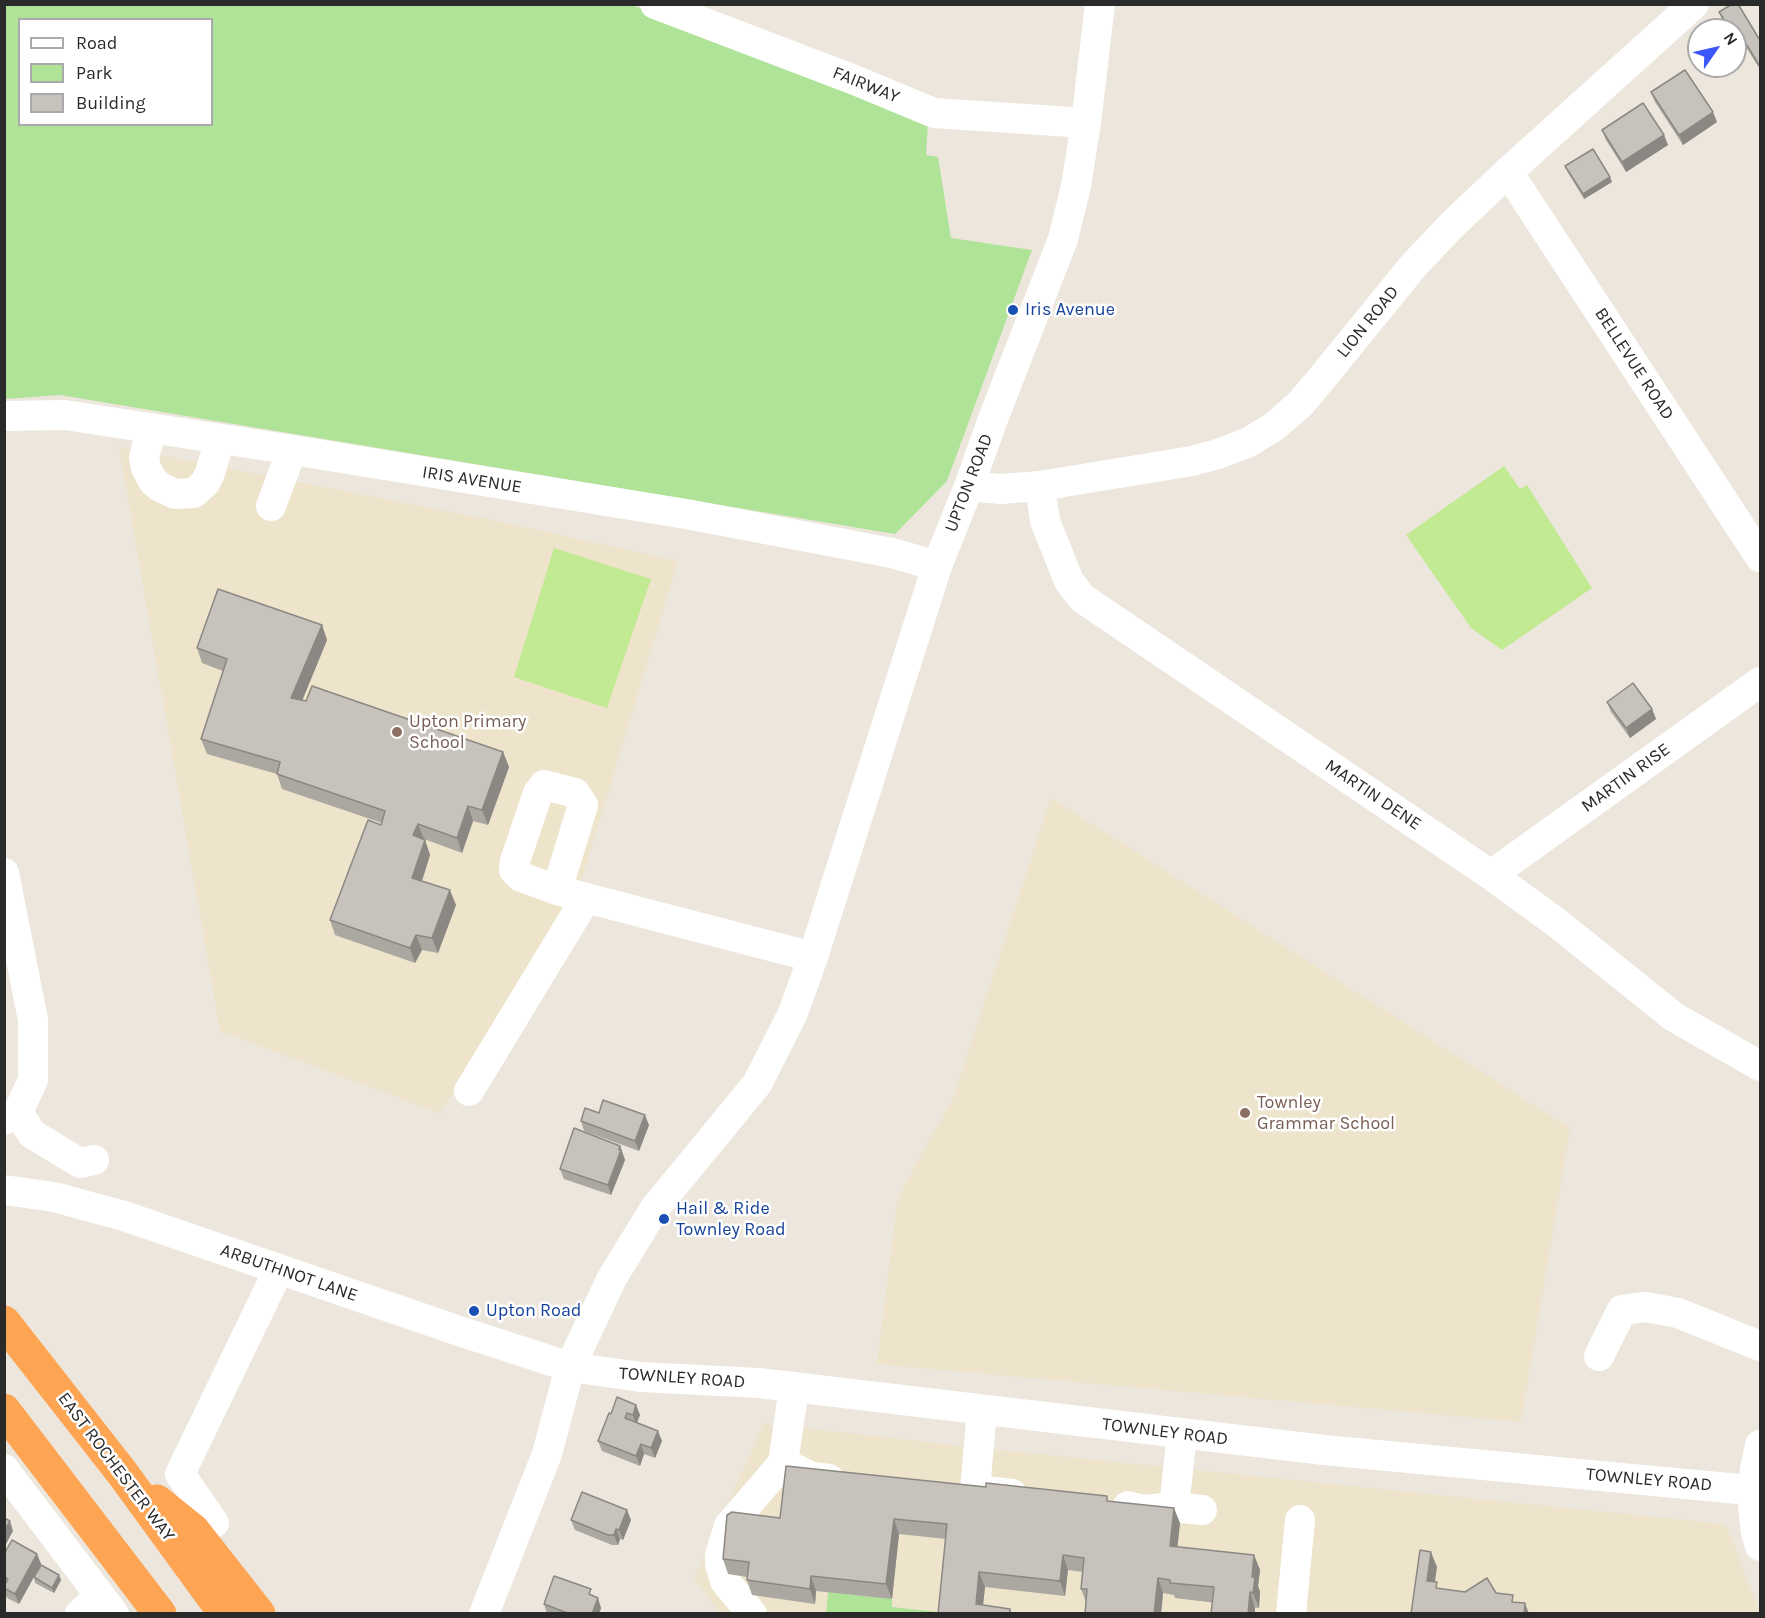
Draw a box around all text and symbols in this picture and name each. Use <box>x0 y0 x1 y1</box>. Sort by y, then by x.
legend <box>18 18 213 126</box>
north arrow <box>1687 18 1747 78</box>
text: N <box>1720 29 1742 49</box>
text: Road <box>76 32 117 54</box>
text: Park <box>76 62 113 84</box>
street label: FAIRWAY <box>829 62 903 108</box>
text: Building <box>76 92 146 114</box>
street label: LION ROAD <box>1332 282 1404 362</box>
place label: Iris Avenue <box>1025 299 1115 321</box>
marker: Iris Avenue <box>1006 303 1020 317</box>
street label: BELLEVUE ROAD <box>1590 304 1678 424</box>
street label: UPTON ROAD <box>940 431 998 535</box>
street label: IRIS AVENUE <box>421 461 523 499</box>
place label: Upton Primary School <box>409 711 526 754</box>
marker: Upton Primary School <box>390 725 404 739</box>
street label: MARTIN RISE <box>1577 739 1675 817</box>
street label: MARTIN DENE <box>1321 755 1425 835</box>
place label: Townley Grammar School <box>1257 1092 1395 1134</box>
marker: Townley Grammar School <box>1238 1106 1252 1120</box>
place label: Hail & Ride Townley Road <box>676 1198 786 1240</box>
marker: Hail & Ride Townley Road <box>657 1212 671 1226</box>
street label: ARBUTHNOT LANE <box>218 1239 360 1307</box>
place label: Upton Road <box>486 1300 581 1322</box>
marker: Upton Road <box>467 1304 481 1318</box>
street label: TOWNLEY ROAD <box>618 1363 746 1393</box>
street label: EAST ROCHESTER WAY <box>53 1388 179 1546</box>
street label: TOWNLEY ROAD <box>1101 1414 1229 1450</box>
street label: TOWNLEY ROAD <box>1585 1464 1713 1496</box>

